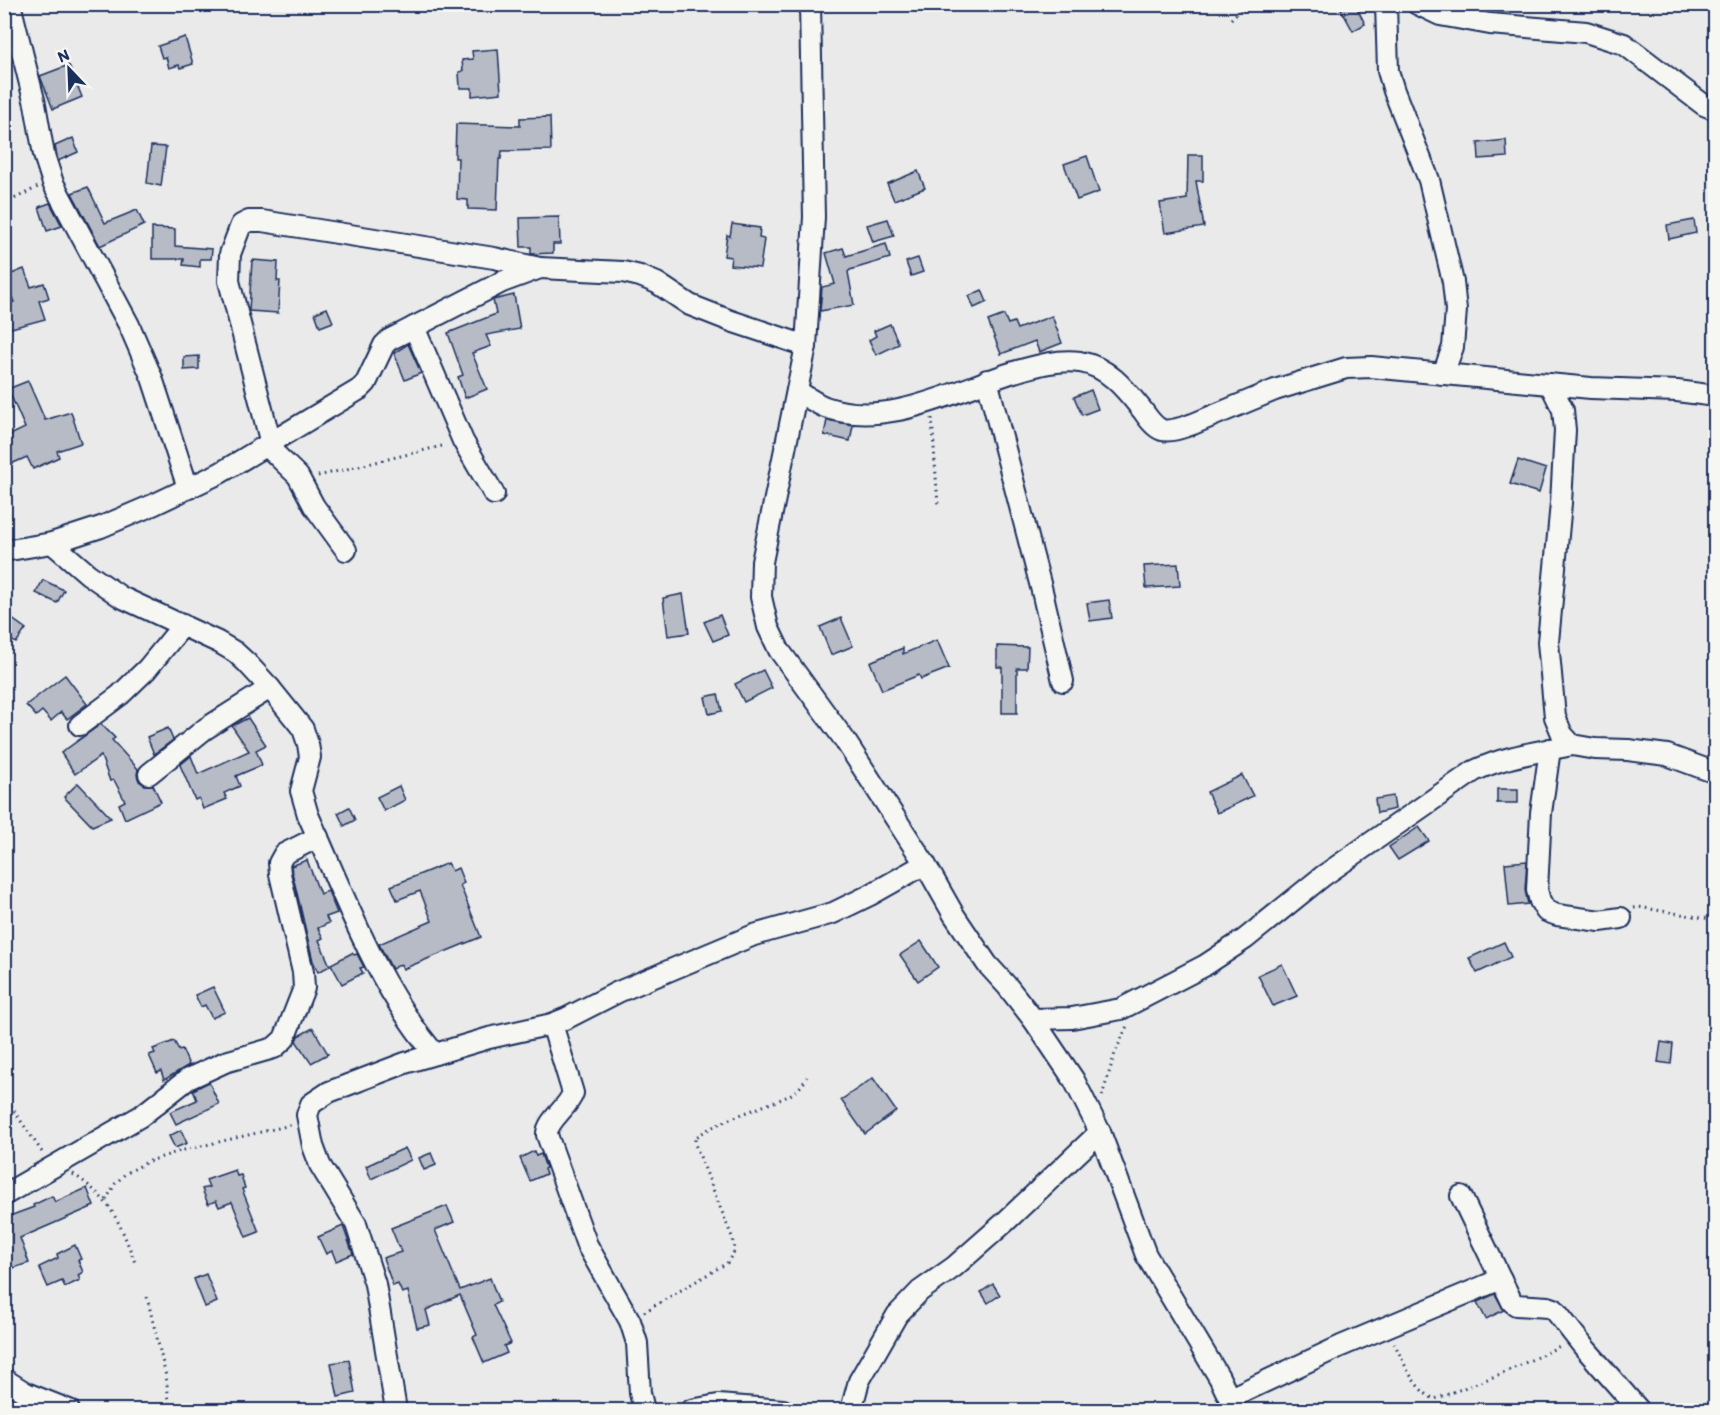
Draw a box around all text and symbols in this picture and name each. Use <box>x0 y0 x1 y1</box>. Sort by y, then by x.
north arrow <box>39 39 99 99</box>
text: N <box>55 45 72 67</box>

